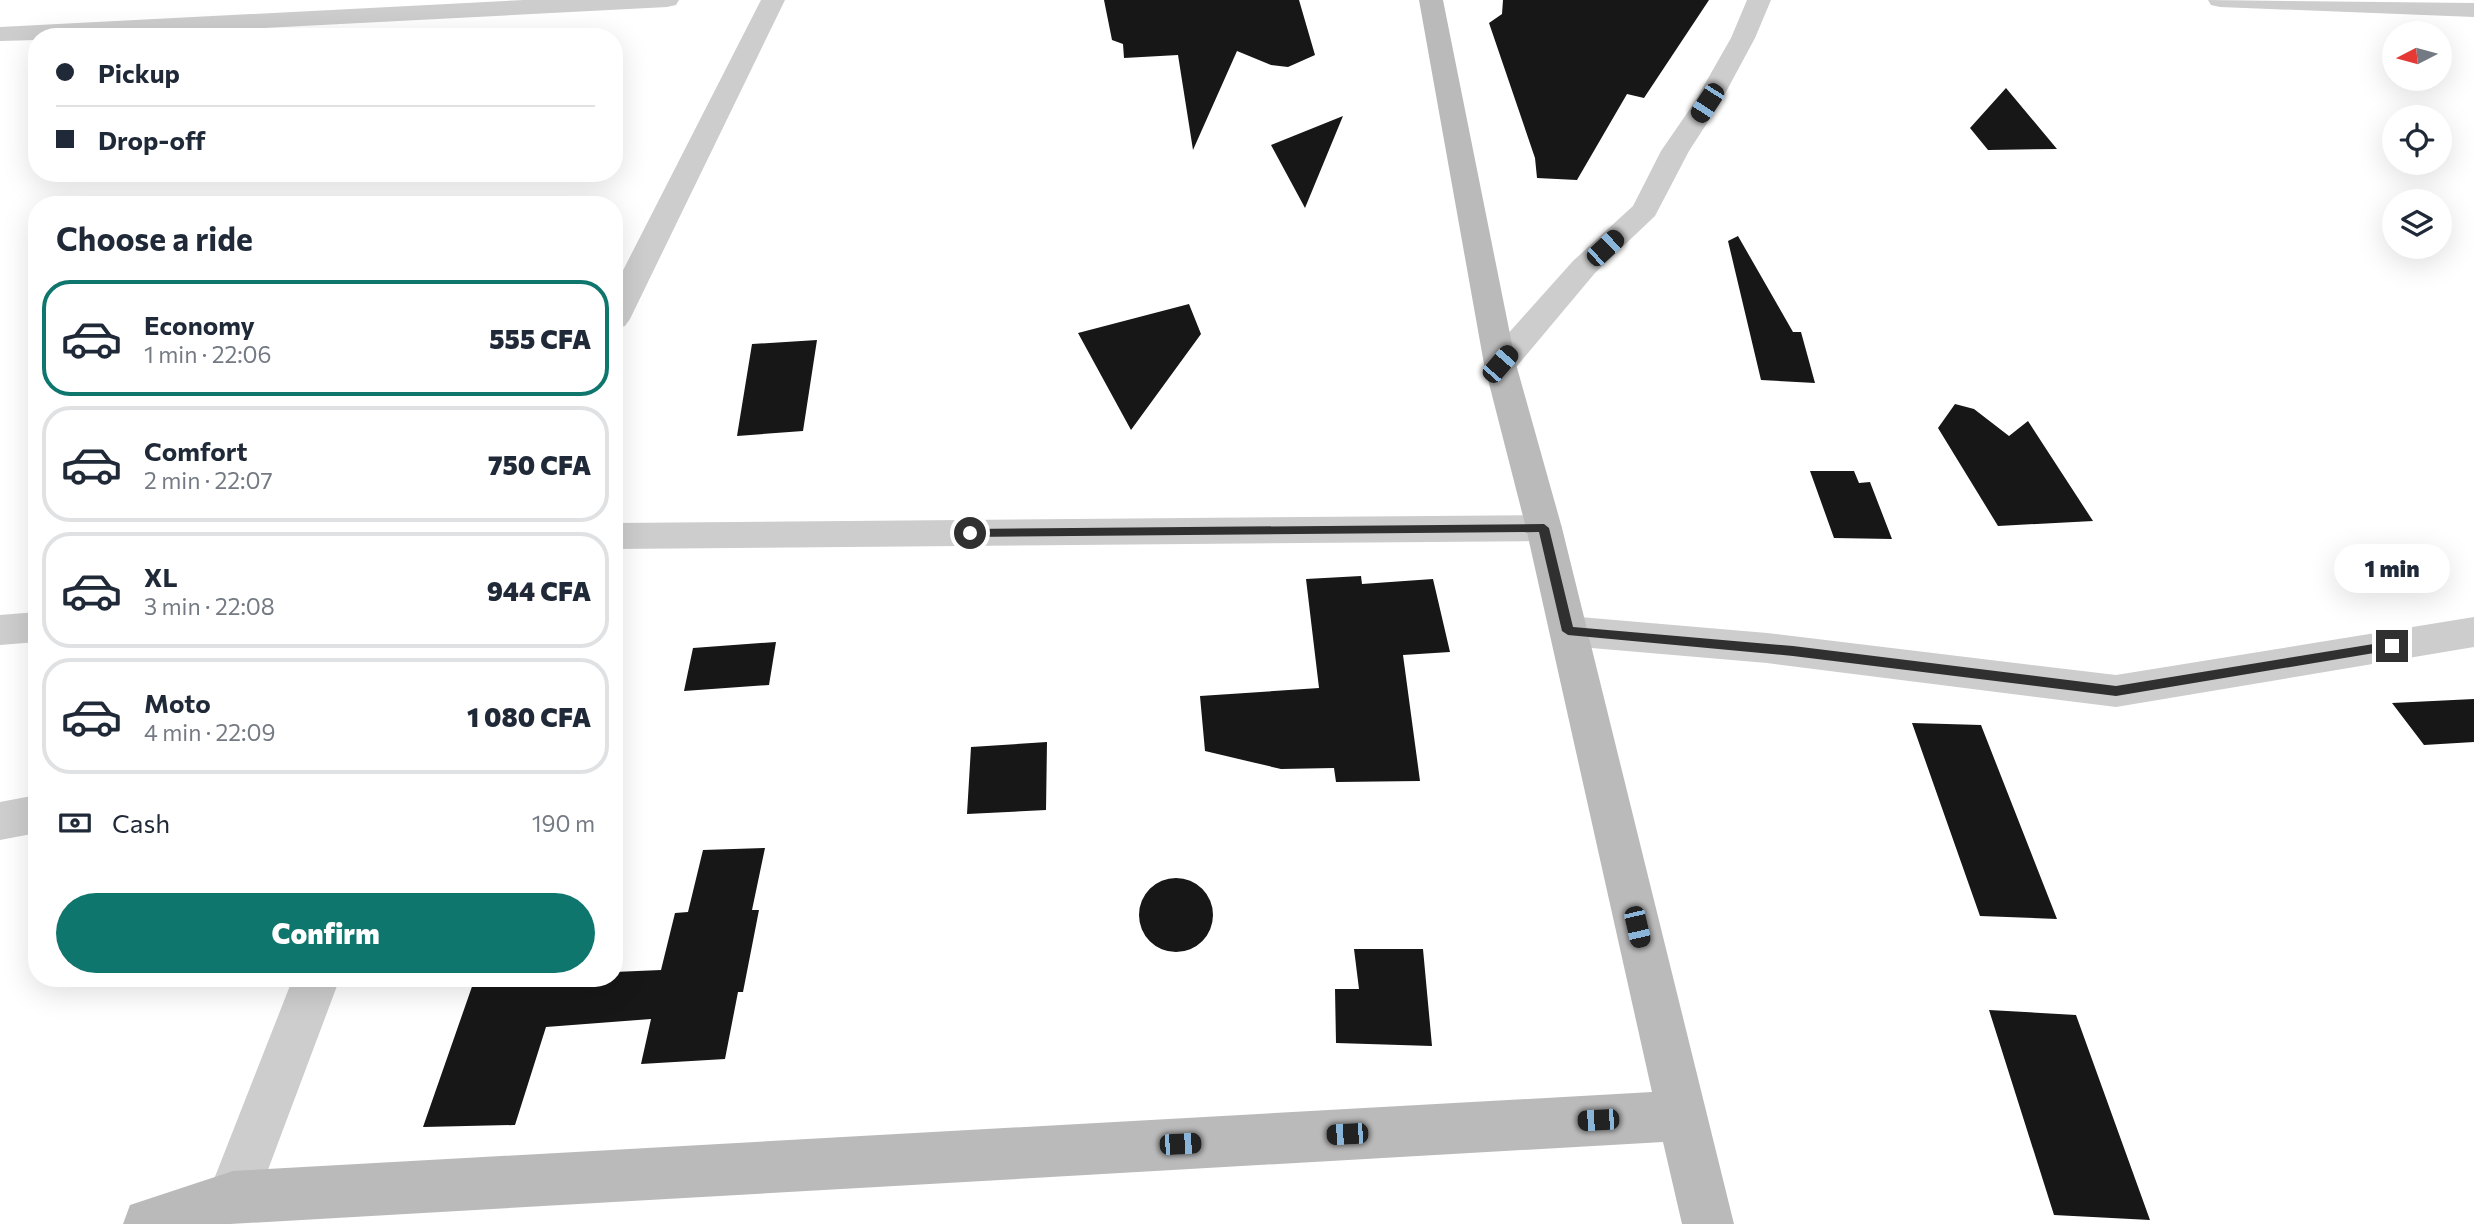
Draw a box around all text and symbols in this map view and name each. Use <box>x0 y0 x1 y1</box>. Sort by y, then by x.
north arrow <box>2382 21 2452 91</box>
map controls <box>2382 21 2452 259</box>
text: Pickup <box>98 57 180 88</box>
car <box>1687 80 1728 126</box>
button: locate <box>2382 105 2452 175</box>
text: Drop-off <box>98 124 205 155</box>
button: layers <box>2382 189 2452 259</box>
text: Choose a ride <box>56 218 253 258</box>
car <box>1583 226 1628 270</box>
icon: car <box>60 307 123 370</box>
text: Economy <box>144 309 255 340</box>
text: 555 CFA <box>489 323 591 354</box>
text: 1 min · 22:06 <box>144 340 272 368</box>
car <box>1479 341 1522 387</box>
icon: car <box>60 433 123 496</box>
text: Comfort <box>144 435 247 466</box>
text: 750 CFA <box>488 449 591 480</box>
text: 2 min · 22:07 <box>144 466 273 494</box>
route start <box>954 517 986 549</box>
callout: 1 min <box>2334 544 2450 594</box>
text: 1 min <box>2364 554 2420 582</box>
icon: car <box>60 559 123 622</box>
text: XL <box>144 561 178 592</box>
text: 944 CFA <box>487 575 591 606</box>
text: 3 min · 22:08 <box>144 592 275 620</box>
route end <box>2376 630 2408 662</box>
icon: car <box>60 685 123 748</box>
text: Moto <box>144 687 211 718</box>
text: 1 080 CFA <box>467 701 591 732</box>
text: 4 min · 22:09 <box>144 718 276 746</box>
icon: cash <box>56 804 94 842</box>
text: Cash <box>112 807 170 838</box>
text: 190 m <box>532 809 595 837</box>
button: Confirm <box>56 893 595 973</box>
car <box>1623 904 1652 950</box>
car <box>1577 1108 1620 1132</box>
car <box>1326 1122 1369 1146</box>
car <box>1159 1132 1202 1156</box>

